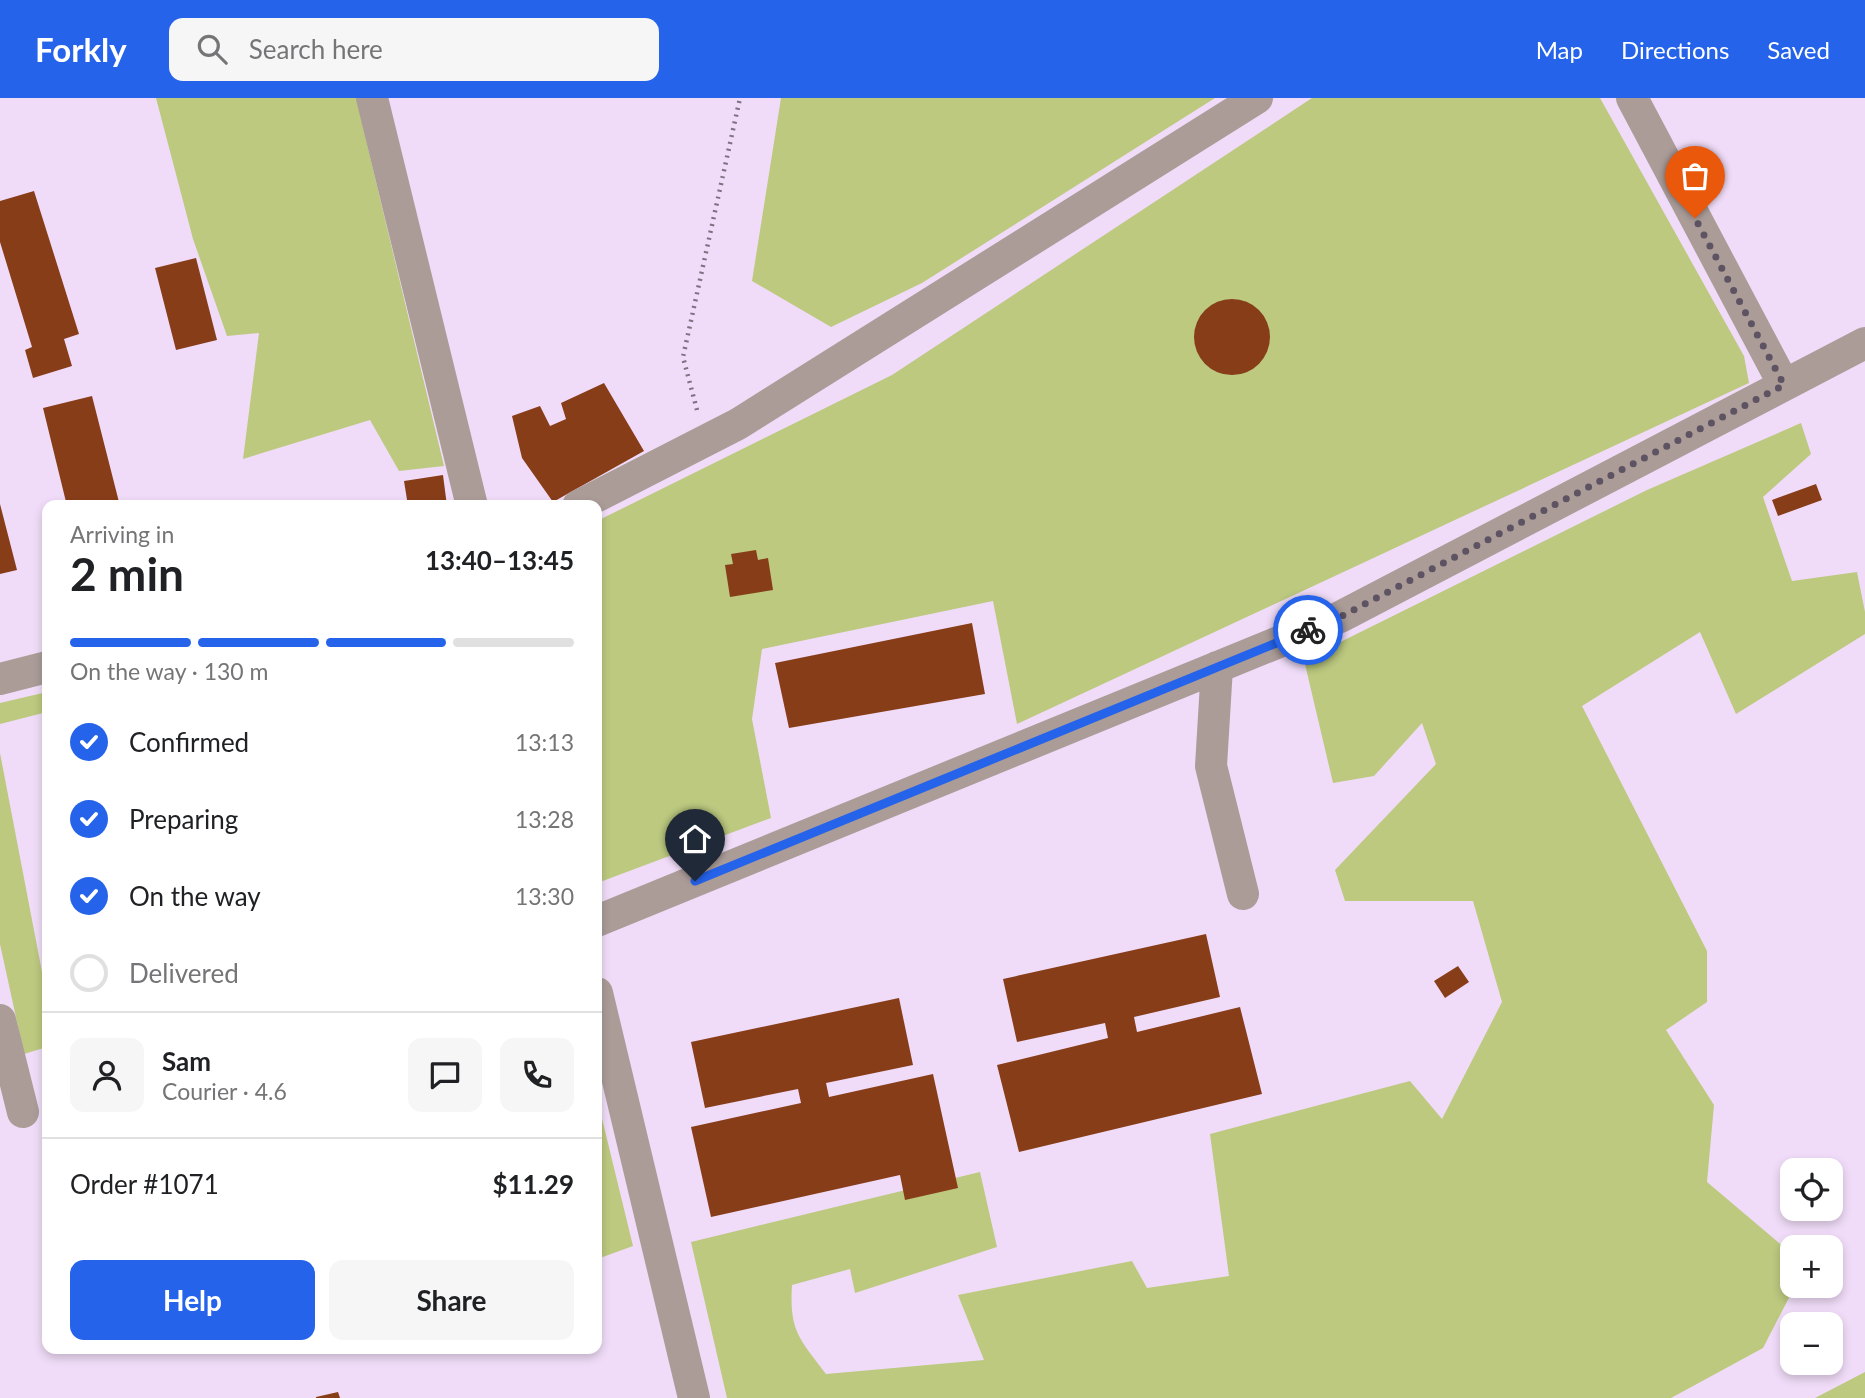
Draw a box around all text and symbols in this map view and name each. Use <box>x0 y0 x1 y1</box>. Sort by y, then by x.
search box <box>169 18 659 81</box>
text: Forkly <box>35 29 127 69</box>
icon: search <box>193 30 231 68</box>
text: Search here <box>249 33 383 65</box>
text: Map <box>1536 35 1583 64</box>
text: Directions <box>1621 35 1729 64</box>
text: Saved <box>1767 35 1830 64</box>
pin <box>1665 146 1725 218</box>
icon: bag <box>1676 157 1714 195</box>
text: Arriving in <box>70 520 174 548</box>
text: 13:40–13:45 <box>425 544 574 576</box>
text: 2 min <box>70 546 184 601</box>
courier <box>1273 595 1343 665</box>
icon: bike <box>1289 611 1327 649</box>
text: On the way · 130 m <box>70 657 269 685</box>
icon: check <box>70 723 108 761</box>
text: Confirmed <box>129 726 249 758</box>
text: 13:13 <box>515 728 574 756</box>
icon: check <box>70 800 108 838</box>
text: Preparing <box>129 803 238 835</box>
text: 13:28 <box>515 805 574 833</box>
pin <box>665 809 725 881</box>
icon: home <box>676 820 714 858</box>
icon: check <box>70 877 108 915</box>
text: On the way <box>129 880 261 912</box>
text: 13:30 <box>515 882 574 910</box>
text: Delivered <box>129 957 239 989</box>
button: person <box>70 1038 144 1112</box>
button: chat <box>408 1038 482 1112</box>
button: phone <box>500 1038 574 1112</box>
text: Sam <box>162 1045 211 1077</box>
text: Courier · 4.6 <box>162 1077 287 1105</box>
map controls <box>1780 1158 1843 1375</box>
button: locate <box>1780 1158 1843 1221</box>
text: Order #1071 <box>70 1168 219 1200</box>
text: $11.29 <box>492 1168 574 1200</box>
button: + <box>1780 1235 1843 1298</box>
button: Help <box>70 1260 315 1340</box>
button: Share <box>329 1260 574 1340</box>
button: − <box>1780 1312 1843 1375</box>

